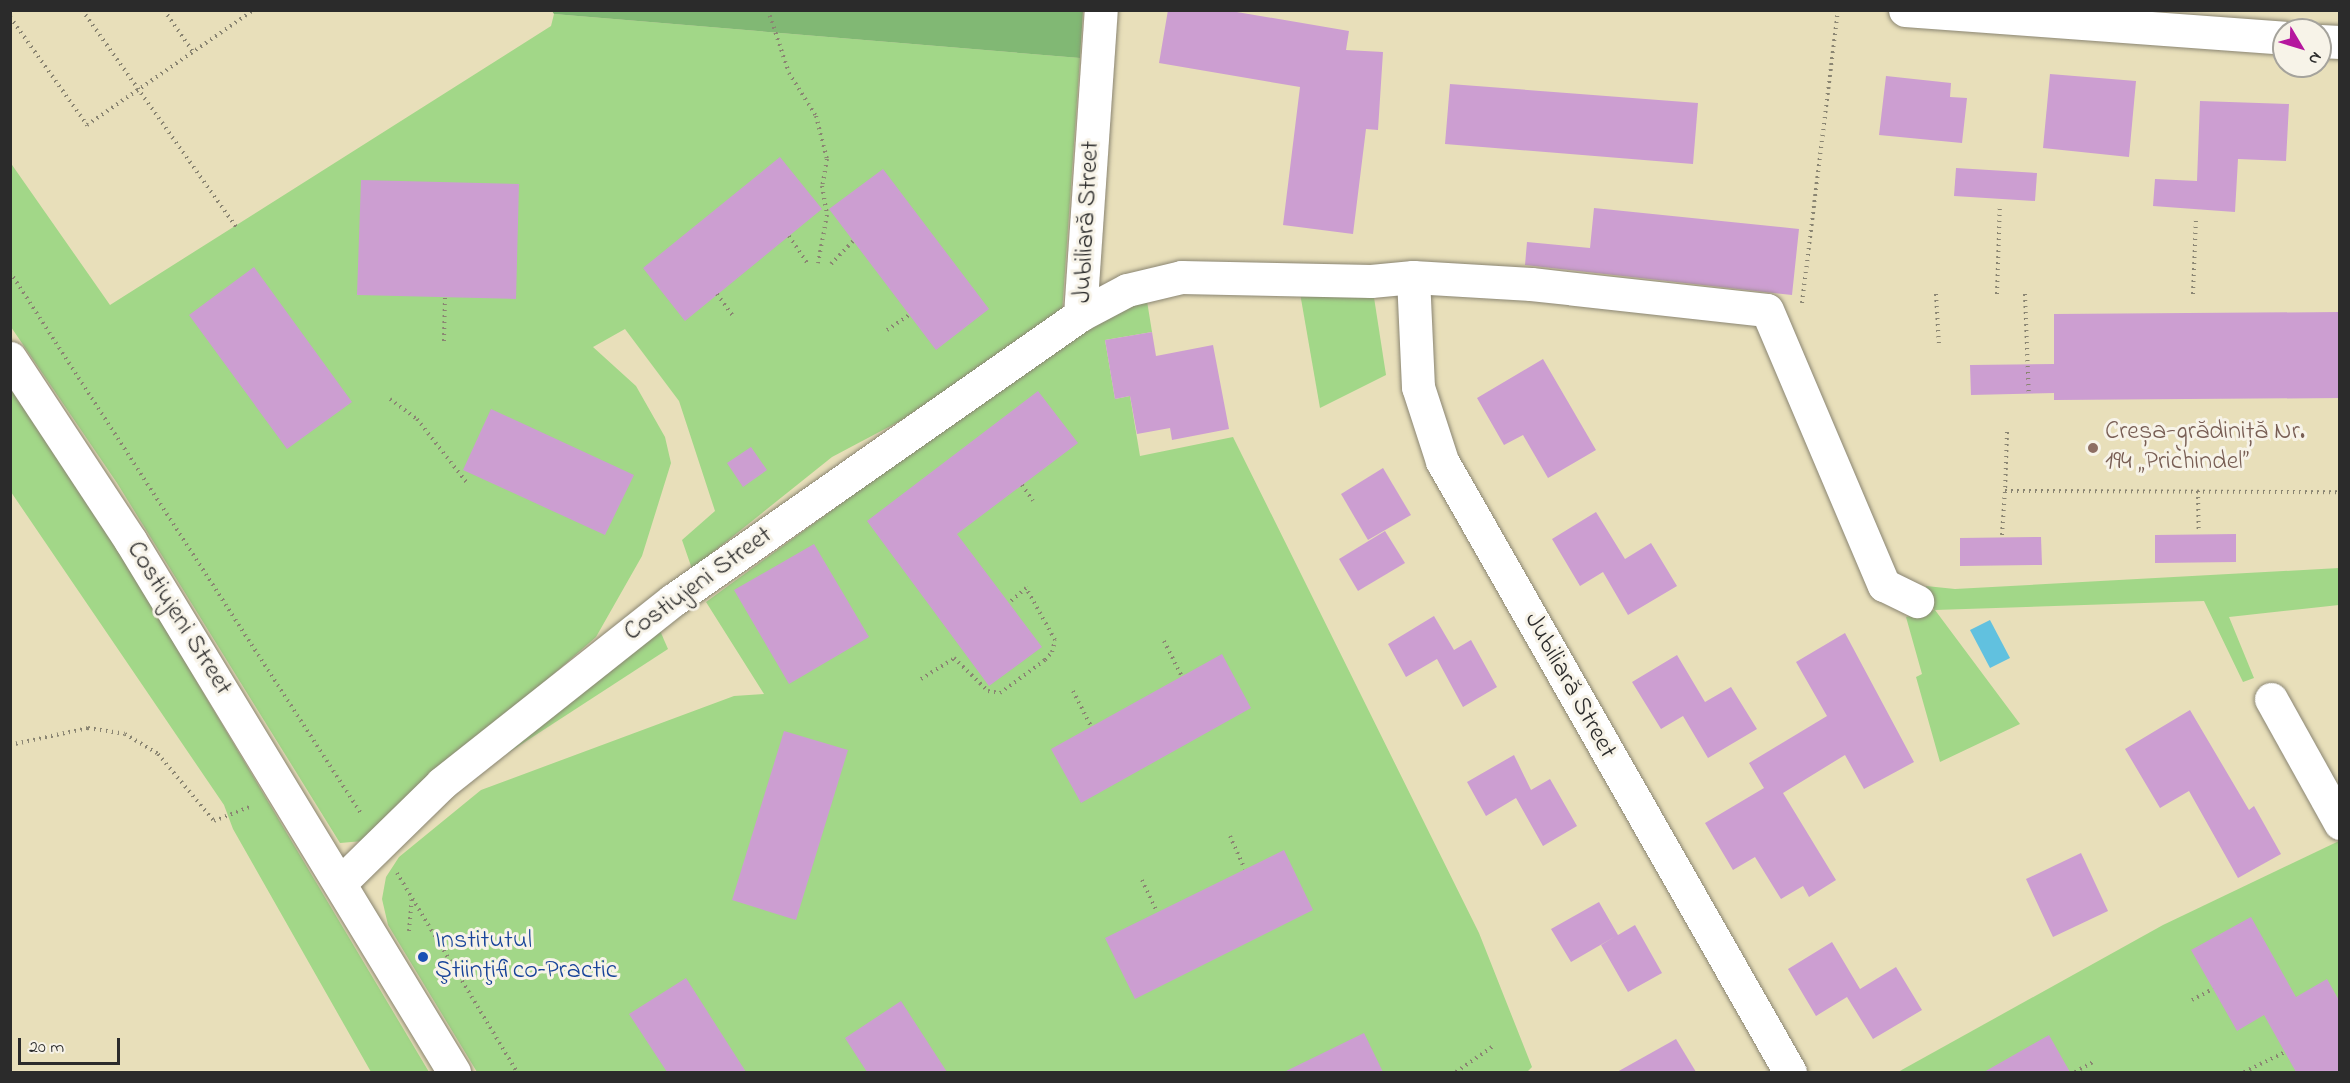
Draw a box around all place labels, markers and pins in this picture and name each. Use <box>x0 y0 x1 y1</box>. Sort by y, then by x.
place label: Creșa-grădiniță Nr. 194 „Prichindel” <box>2105 417 2305 478</box>
marker: Creșa-grădiniță Nr. 194 „Prichindel” <box>2086 441 2100 455</box>
place label: Institutul Ştiinţifico–Practic <box>435 926 617 988</box>
marker: Institutul Ştiinţifico–Practic <box>416 950 430 964</box>

